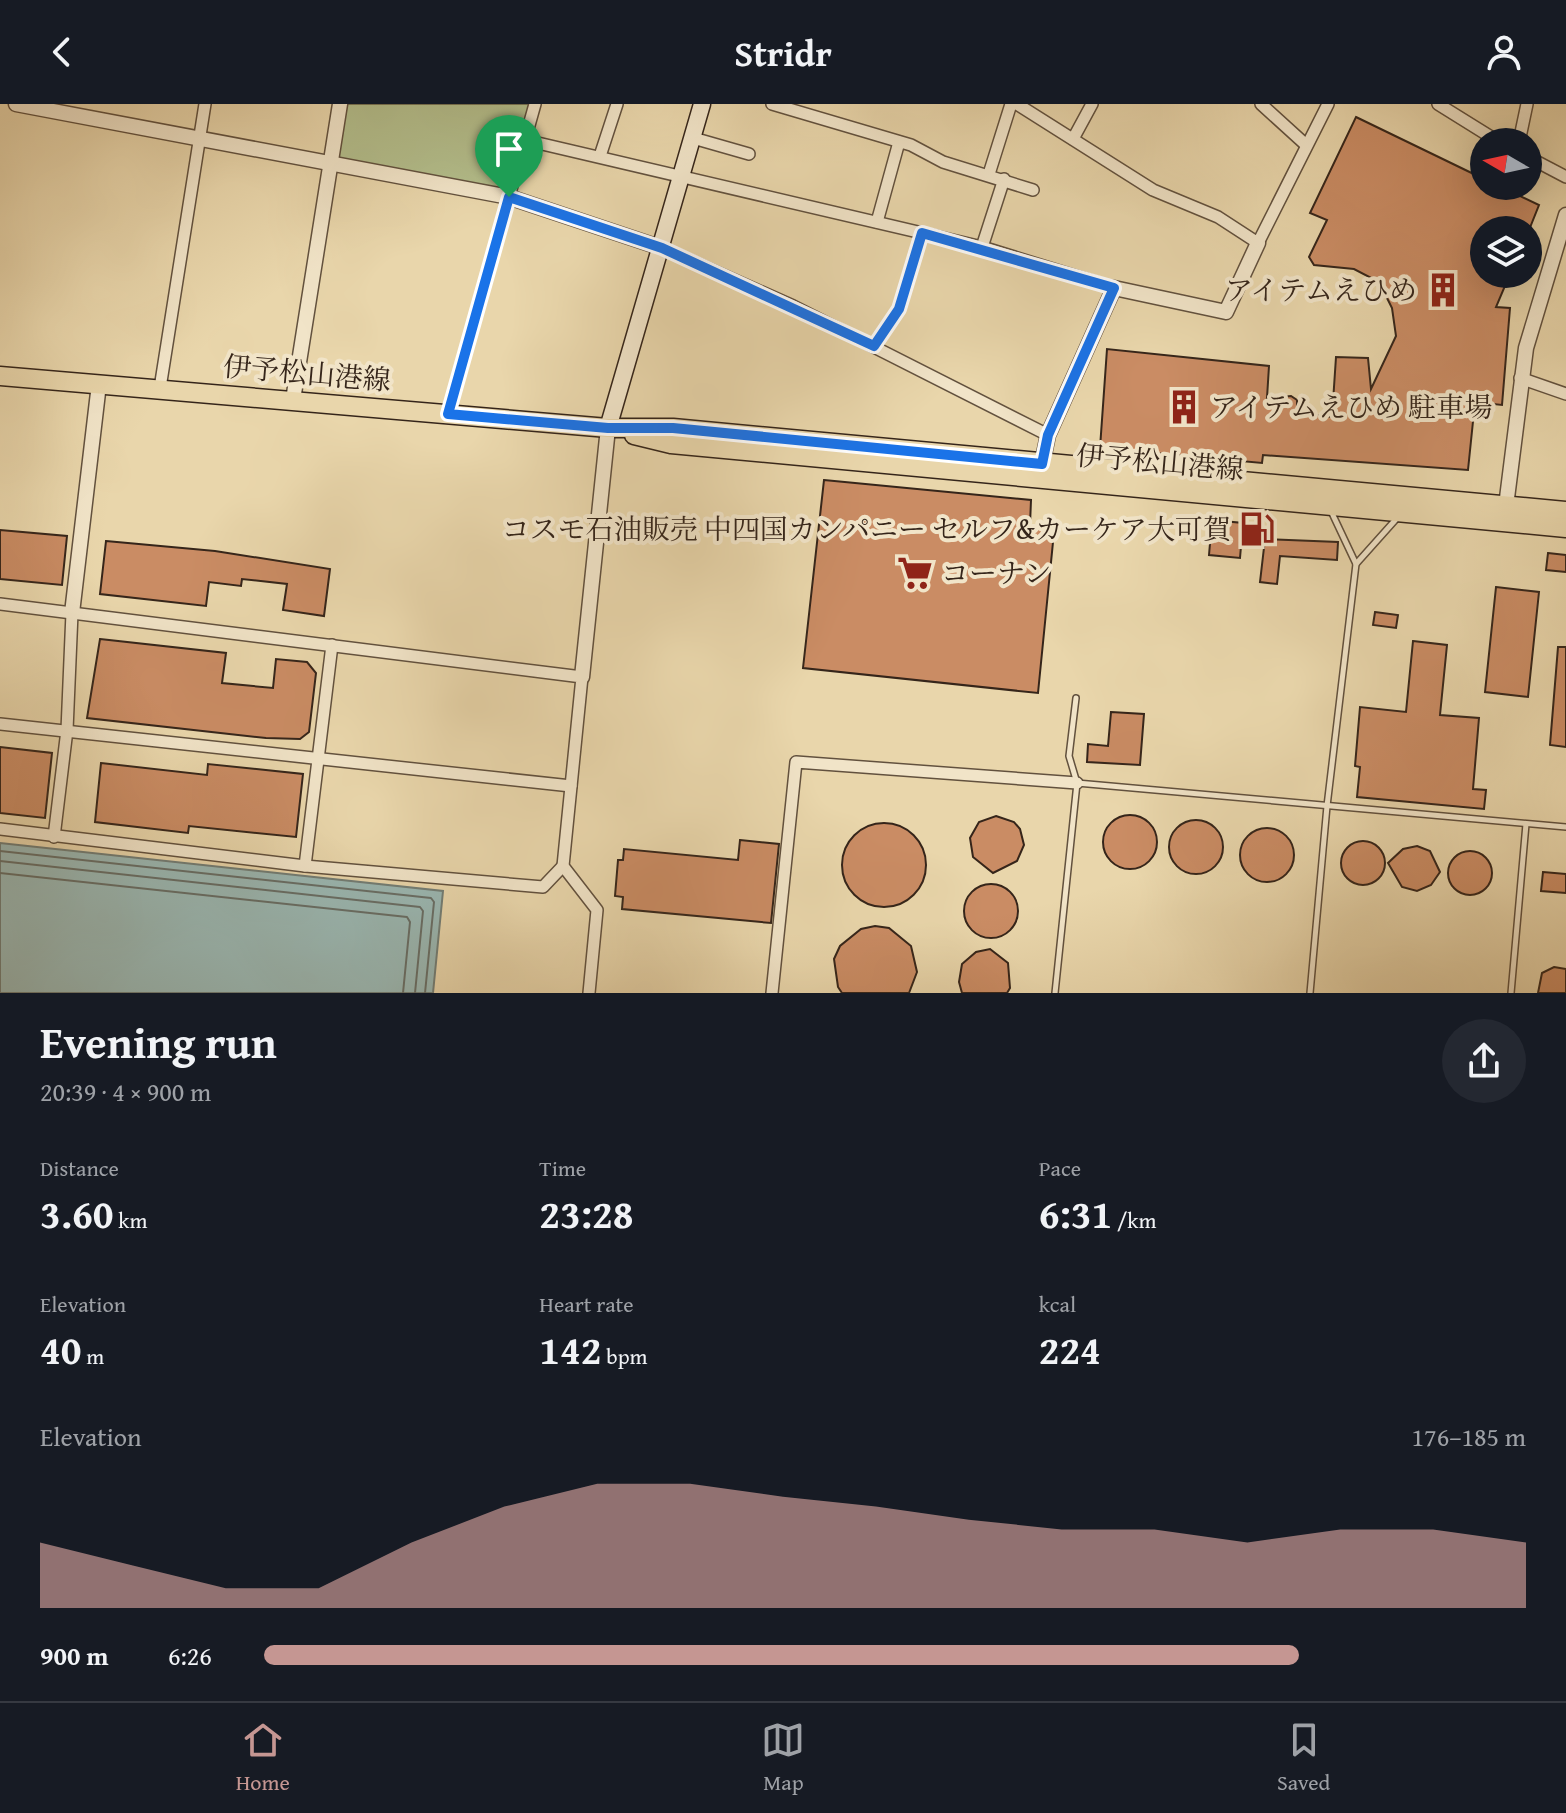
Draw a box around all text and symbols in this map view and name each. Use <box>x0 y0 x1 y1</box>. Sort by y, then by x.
text: Stridr <box>734 26 832 79</box>
icon: back <box>40 30 84 74</box>
icon: person <box>1482 30 1526 74</box>
pin <box>475 115 543 197</box>
icon: arrive <box>487 127 531 171</box>
north arrow <box>1470 128 1542 200</box>
map controls <box>1470 128 1542 288</box>
button: layers <box>1470 216 1542 288</box>
place label: アイテムえひめ <box>1225 269 1417 310</box>
building icon: アイテムえひめ <box>1424 271 1462 309</box>
street label: 伊予松山港線 <box>222 345 393 400</box>
place label: アイテムえひめ 駐車場 <box>1210 386 1492 427</box>
building icon: アイテムえひめ 駐車場 <box>1165 388 1203 426</box>
street label: 伊予松山港線 <box>1075 434 1246 489</box>
place label: コスモ石油販売 中四国カンパニー セルフ&カーケア大可賀 <box>502 508 1231 549</box>
fuel station icon: コスモ石油販売 中四国カンパニー セルフ&カーケア大可賀 <box>1238 510 1276 548</box>
place label: コーナン <box>941 552 1052 593</box>
supermarket icon: コーナン <box>896 554 934 592</box>
text: Evening run <box>40 1010 277 1074</box>
button: share <box>1442 1019 1526 1103</box>
text: 20:39 · 4 × 900 m <box>40 1072 211 1111</box>
text: Distance <box>40 1152 119 1184</box>
text: Time <box>539 1152 586 1184</box>
text: Pace <box>1039 1152 1081 1184</box>
text: 3.60 <box>40 1184 113 1243</box>
text: 23:28 <box>539 1184 634 1243</box>
text: 6:31 <box>1039 1184 1112 1243</box>
text: km <box>113 1204 147 1236</box>
text: /km <box>1112 1204 1157 1236</box>
text: Elevation <box>40 1288 126 1320</box>
text: Heart rate <box>539 1288 634 1320</box>
text: kcal <box>1039 1288 1076 1320</box>
text: 40 <box>40 1320 81 1379</box>
text: 142 <box>539 1320 602 1379</box>
text: 224 <box>1039 1320 1101 1379</box>
text: m <box>81 1340 104 1372</box>
text: bpm <box>602 1340 648 1372</box>
text: Elevation <box>40 1417 142 1456</box>
text: 176–185 m <box>1412 1417 1526 1456</box>
text: 900 m <box>40 1636 108 1675</box>
text: 6:26 <box>168 1636 212 1675</box>
tab: Home <box>236 1718 290 1798</box>
tab: Map <box>761 1718 805 1798</box>
tab: Saved <box>1277 1718 1330 1798</box>

